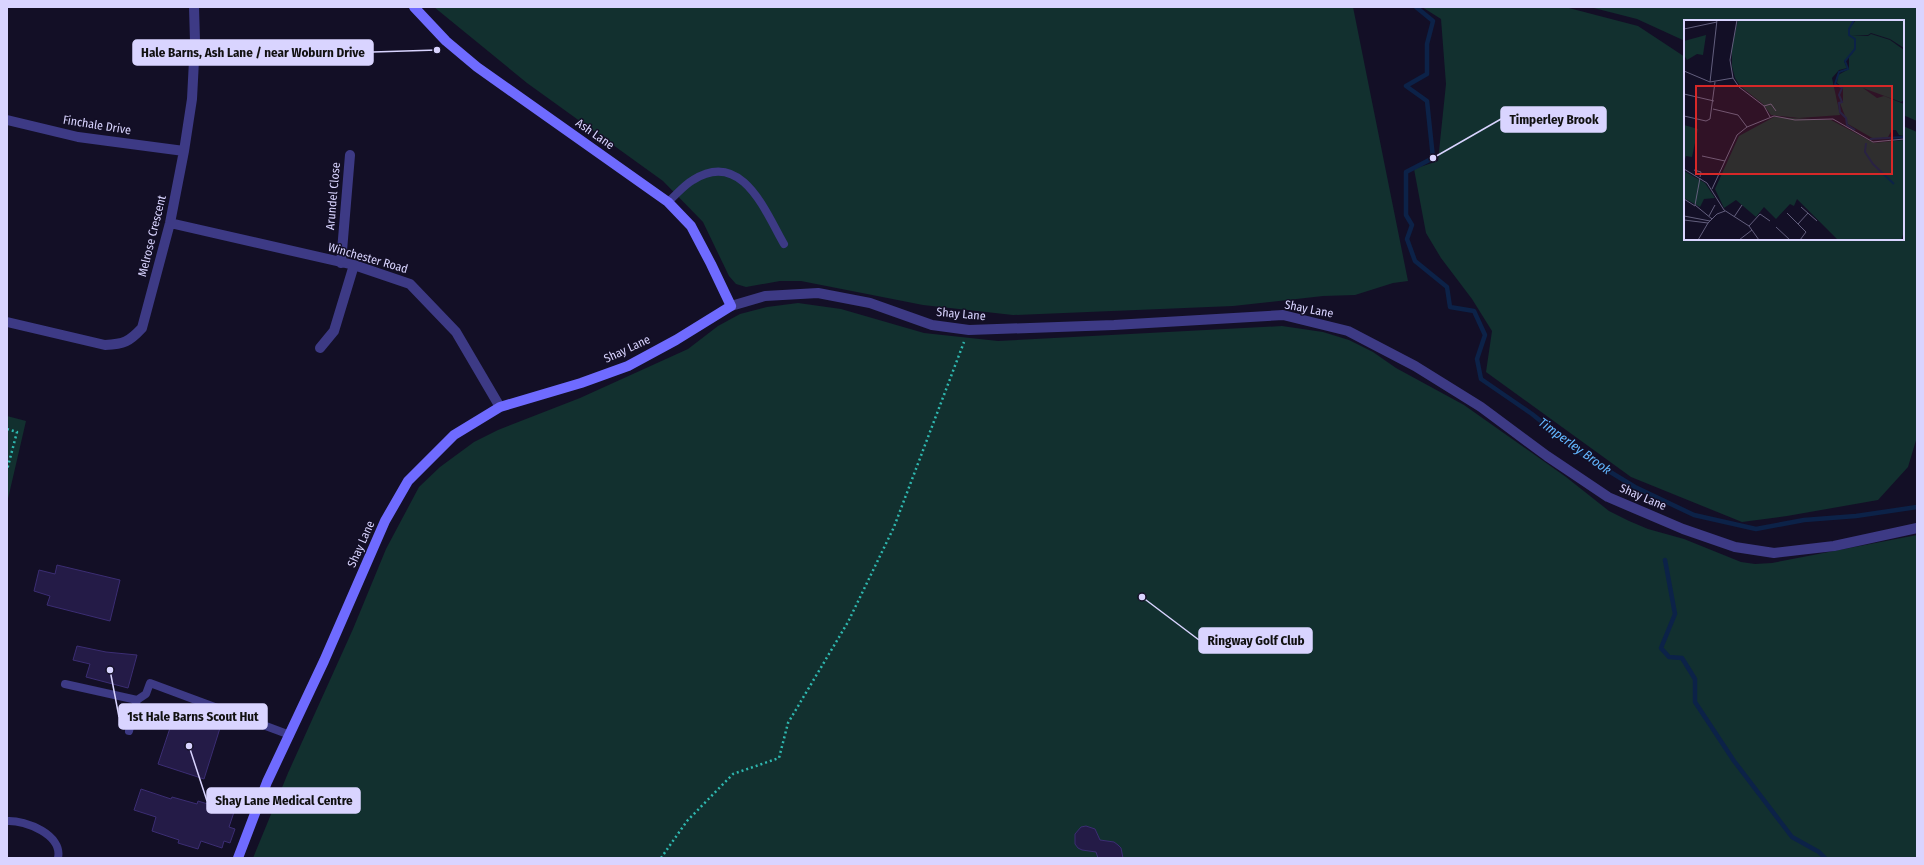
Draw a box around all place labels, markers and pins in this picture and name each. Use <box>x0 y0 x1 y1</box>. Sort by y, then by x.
callout: Hale Barns, Ash Lane / near Woburn Drive <box>133 40 373 65</box>
callout: Timperley Brook <box>1501 107 1606 132</box>
callout: Ringway Golf Club <box>1199 628 1312 653</box>
callout: 1st Hale Barns Scout Hut <box>119 704 267 729</box>
callout: Shay Lane Medical Centre <box>207 788 360 813</box>

